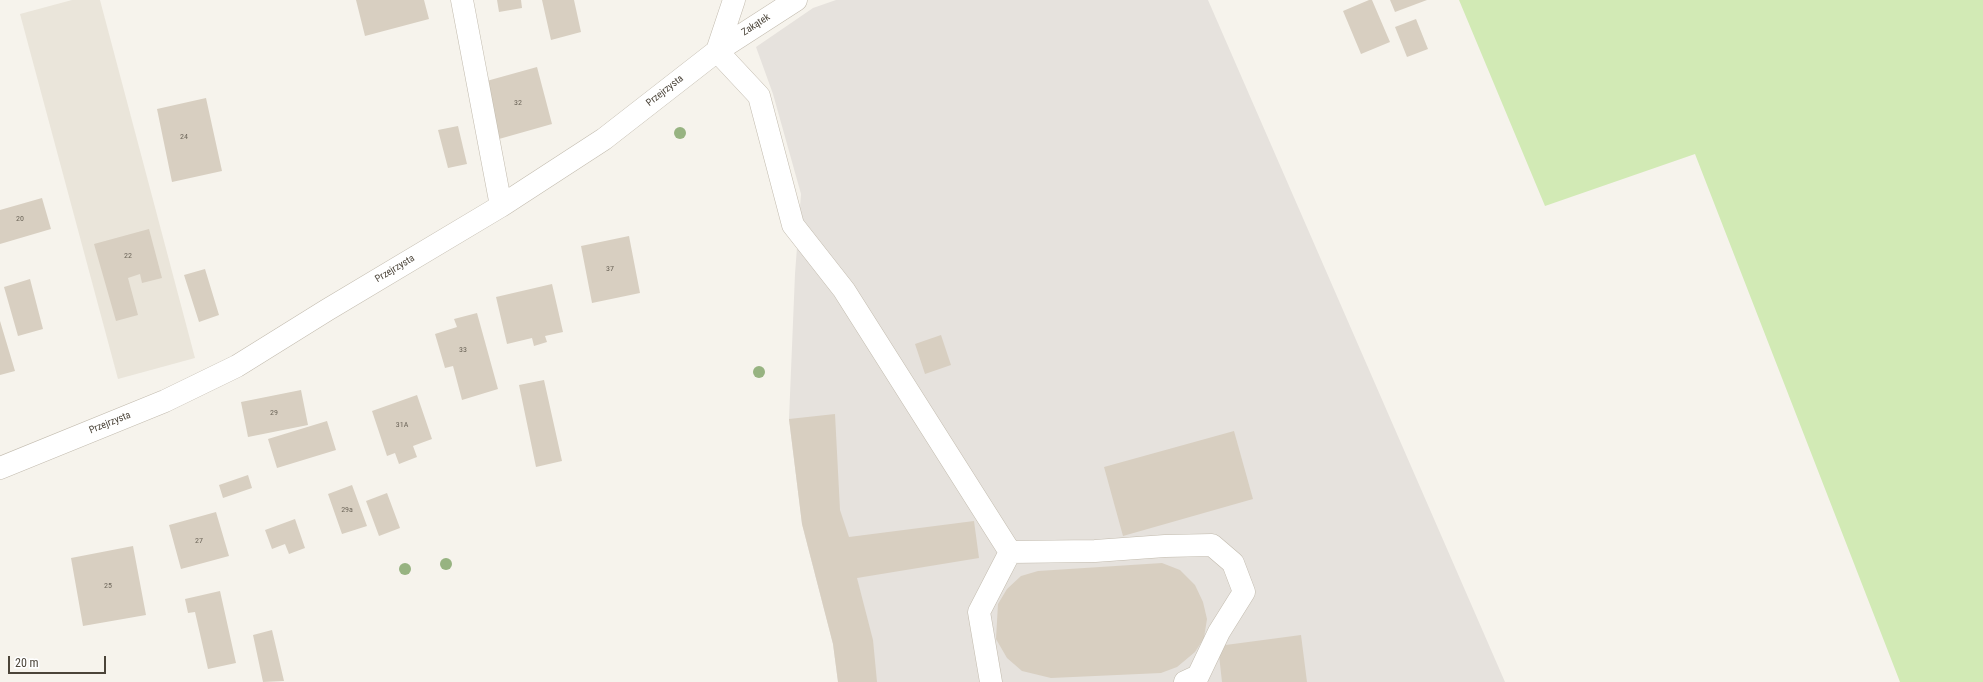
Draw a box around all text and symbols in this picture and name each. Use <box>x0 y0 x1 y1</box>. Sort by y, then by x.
street label: Zakątek <box>740 11 772 39</box>
street label: Przejrzysta <box>644 73 686 109</box>
house number: 32 <box>514 98 522 108</box>
house number: 24 <box>180 132 188 142</box>
house number: 20 <box>16 214 24 224</box>
house number: 22 <box>124 251 132 261</box>
street label: Przejrzysta <box>373 253 417 285</box>
house number: 37 <box>606 264 614 274</box>
house number: 33 <box>459 345 467 355</box>
house number: 29 <box>270 408 278 418</box>
street label: Przejrzysta <box>87 409 133 437</box>
house number: 31A <box>396 420 408 430</box>
house number: 29a <box>341 505 353 515</box>
house number: 27 <box>195 536 203 546</box>
house number: 25 <box>104 581 112 591</box>
scale bar <box>10 648 108 674</box>
text: 20 m <box>15 656 39 670</box>

